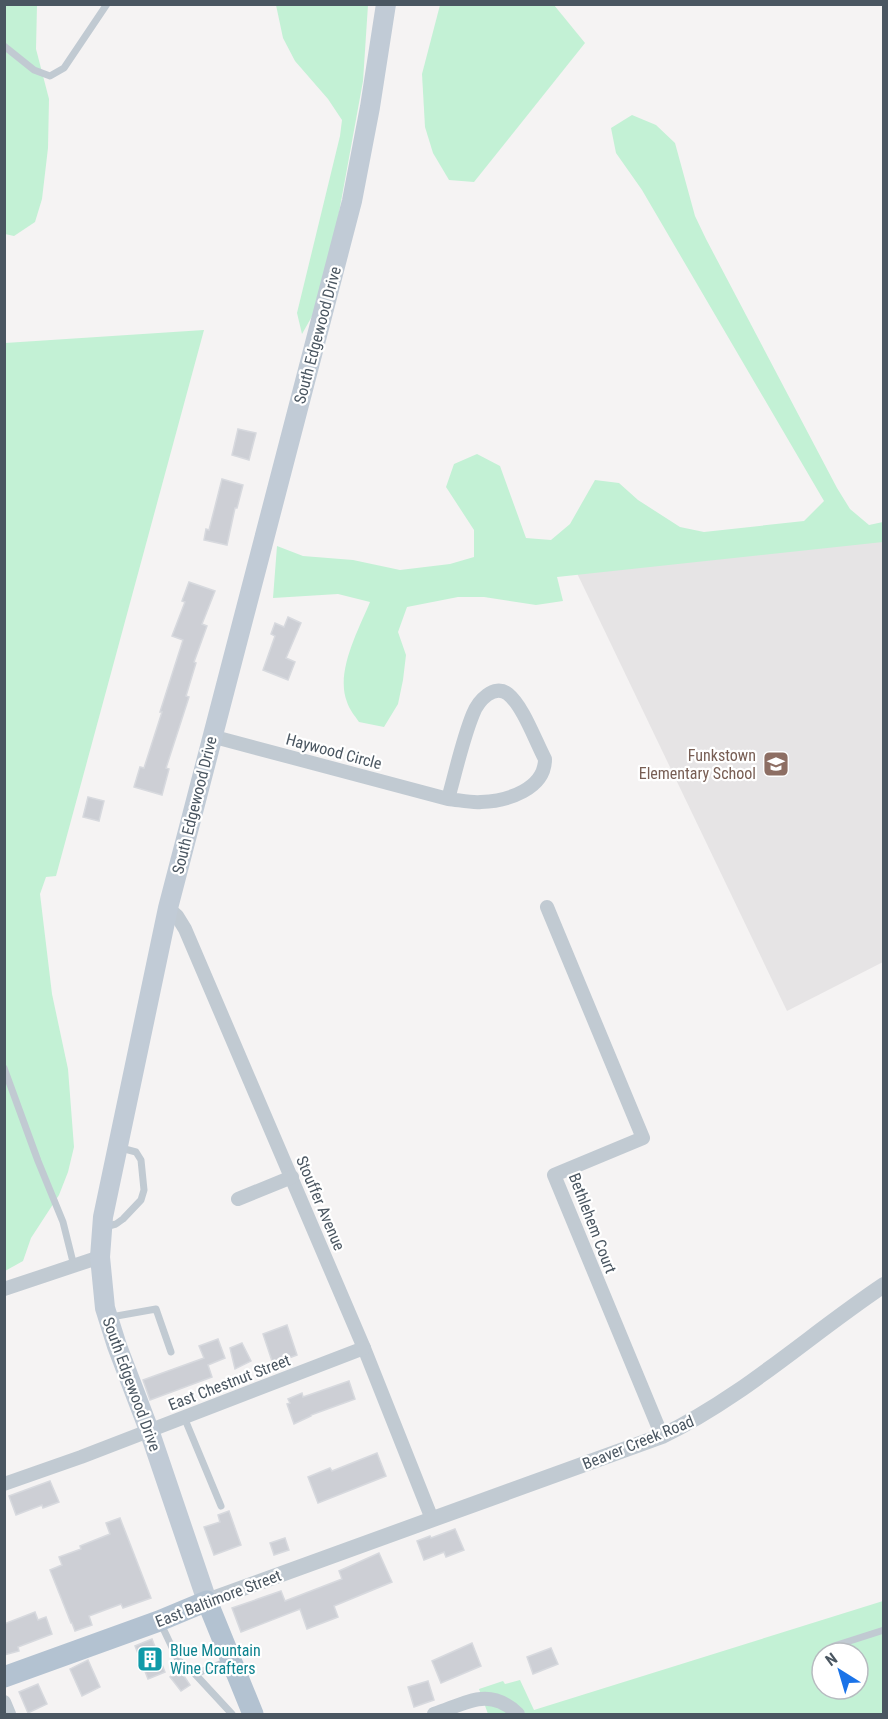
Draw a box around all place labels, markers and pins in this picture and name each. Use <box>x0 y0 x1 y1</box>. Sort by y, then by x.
place label: Funkstown Elementary School <box>639 746 756 783</box>
school or university icon: Funkstown Elementary School <box>761 749 791 779</box>
place label: Blue Mountain Wine Crafters <box>170 1641 261 1678</box>
building icon: Blue Mountain Wine Crafters <box>135 1644 165 1674</box>

